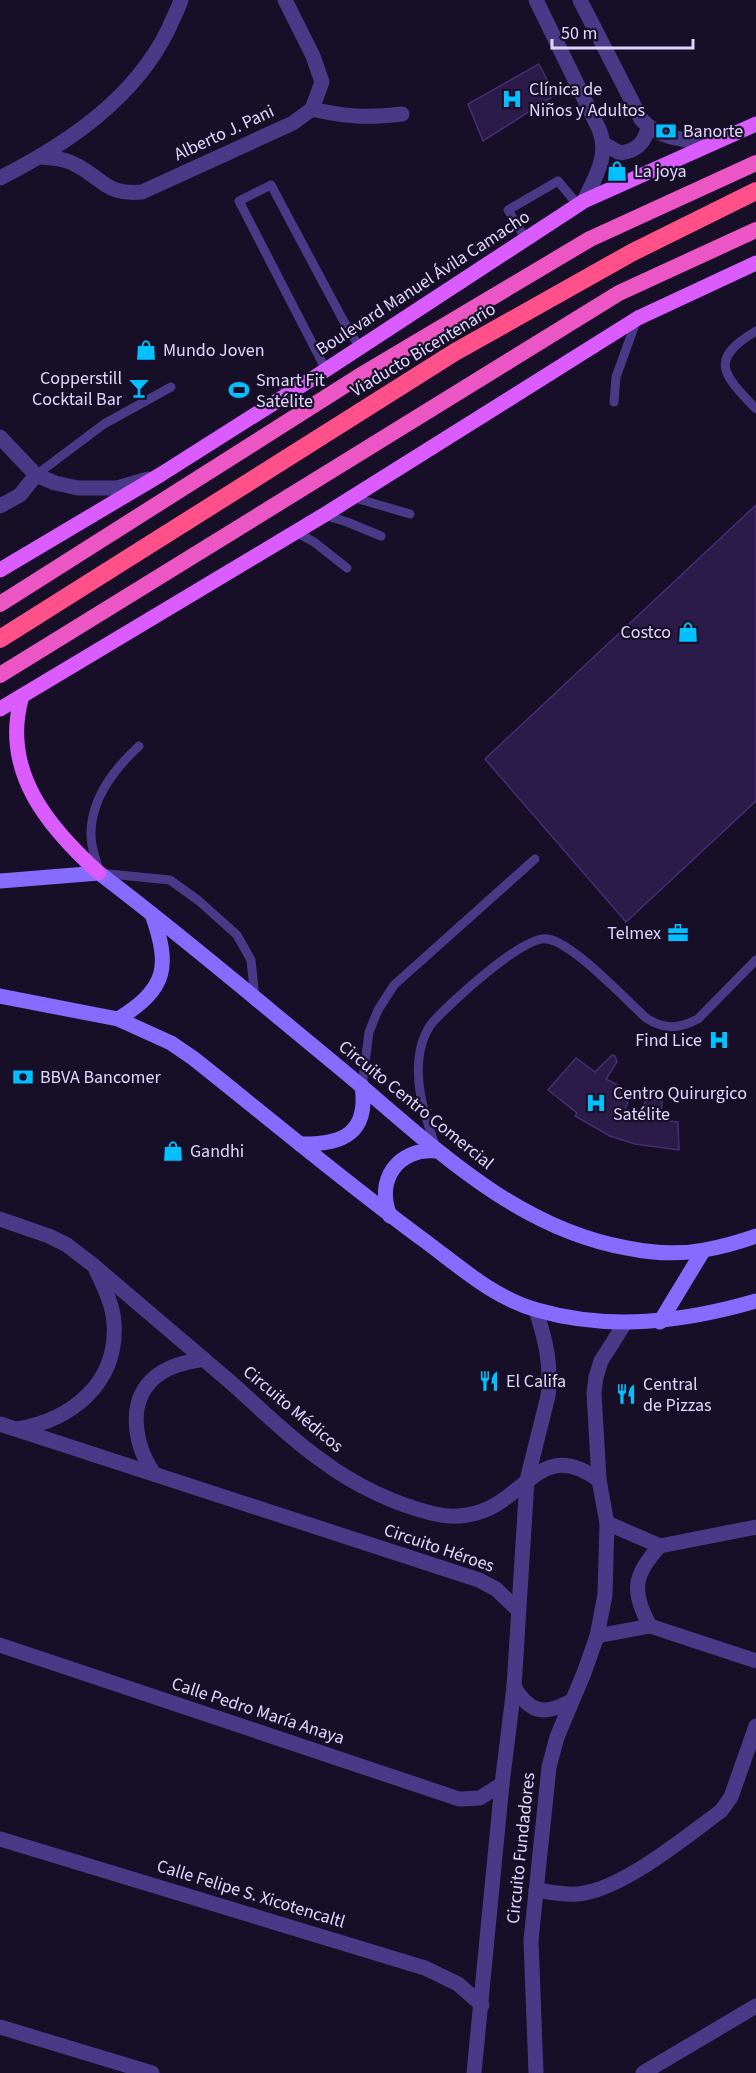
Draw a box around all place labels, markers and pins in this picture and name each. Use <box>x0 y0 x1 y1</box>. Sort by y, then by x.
place label: Clínica de Niños y Adultos <box>529 77 645 123</box>
hospital icon: Clínica de Niños y Adultos <box>500 87 524 111</box>
bank icon: Banorte <box>654 119 678 143</box>
place label: Banorte <box>683 119 743 144</box>
shop icon: La joya <box>605 159 629 183</box>
place label: La joya <box>634 159 687 184</box>
shop icon: Mundo Joven <box>134 338 158 362</box>
place label: Mundo Joven <box>163 338 265 363</box>
place label: Copperstill Cocktail Bar <box>32 366 123 412</box>
place label: Smart Fit Satélite <box>256 368 325 414</box>
bar icon: Copperstill Cocktail Bar <box>127 376 151 400</box>
sports icon: Smart Fit Satélite <box>227 378 251 402</box>
place label: Costco <box>620 620 671 645</box>
shop icon: Costco <box>676 620 700 644</box>
place label: Telmex <box>607 921 661 946</box>
office icon: Telmex <box>666 921 690 945</box>
place label: Find Lice <box>635 1028 702 1053</box>
hospital icon: Find Lice <box>707 1028 731 1052</box>
bank icon: BBVA Bancomer <box>11 1065 35 1089</box>
place label: BBVA Bancomer <box>40 1065 161 1090</box>
place label: Centro Quirurgico Satélite <box>613 1081 747 1127</box>
hospital icon: Centro Quirurgico Satélite <box>584 1091 608 1115</box>
shop icon: Gandhi <box>161 1139 185 1163</box>
place label: Gandhi <box>190 1139 244 1164</box>
restaurant icon: El Califa <box>477 1369 501 1393</box>
place label: El Califa <box>506 1369 566 1394</box>
place label: Central de Pizzas <box>643 1372 712 1418</box>
restaurant icon: Central de Pizzas <box>614 1382 638 1406</box>

